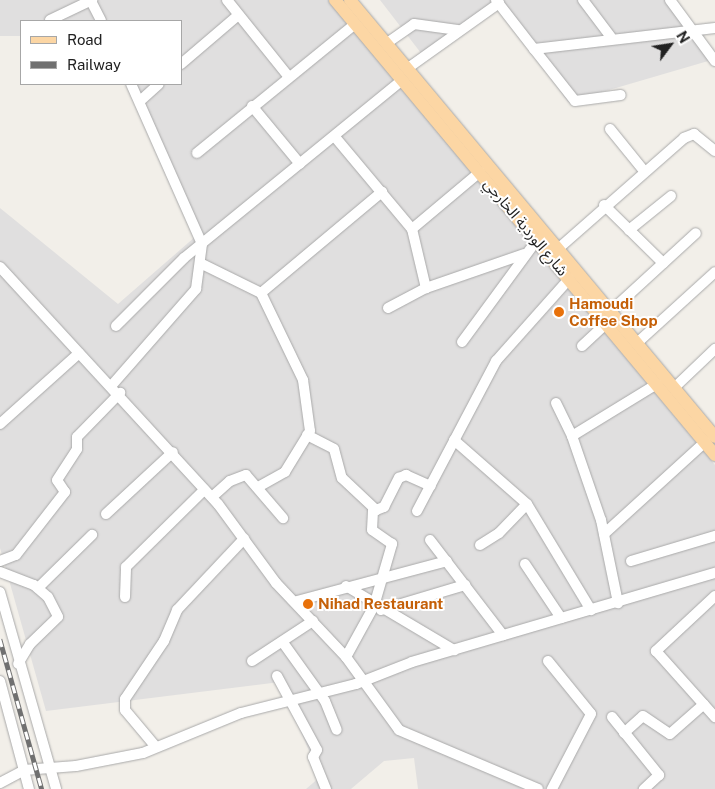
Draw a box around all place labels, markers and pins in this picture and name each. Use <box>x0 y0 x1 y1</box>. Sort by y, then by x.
place label: Hamoudi Coffee Shop <box>569 294 658 329</box>
marker: Hamoudi Coffee Shop <box>553 306 565 318</box>
place label: Nihad Restaurant <box>318 595 443 613</box>
marker: Nihad Restaurant <box>302 598 314 610</box>

